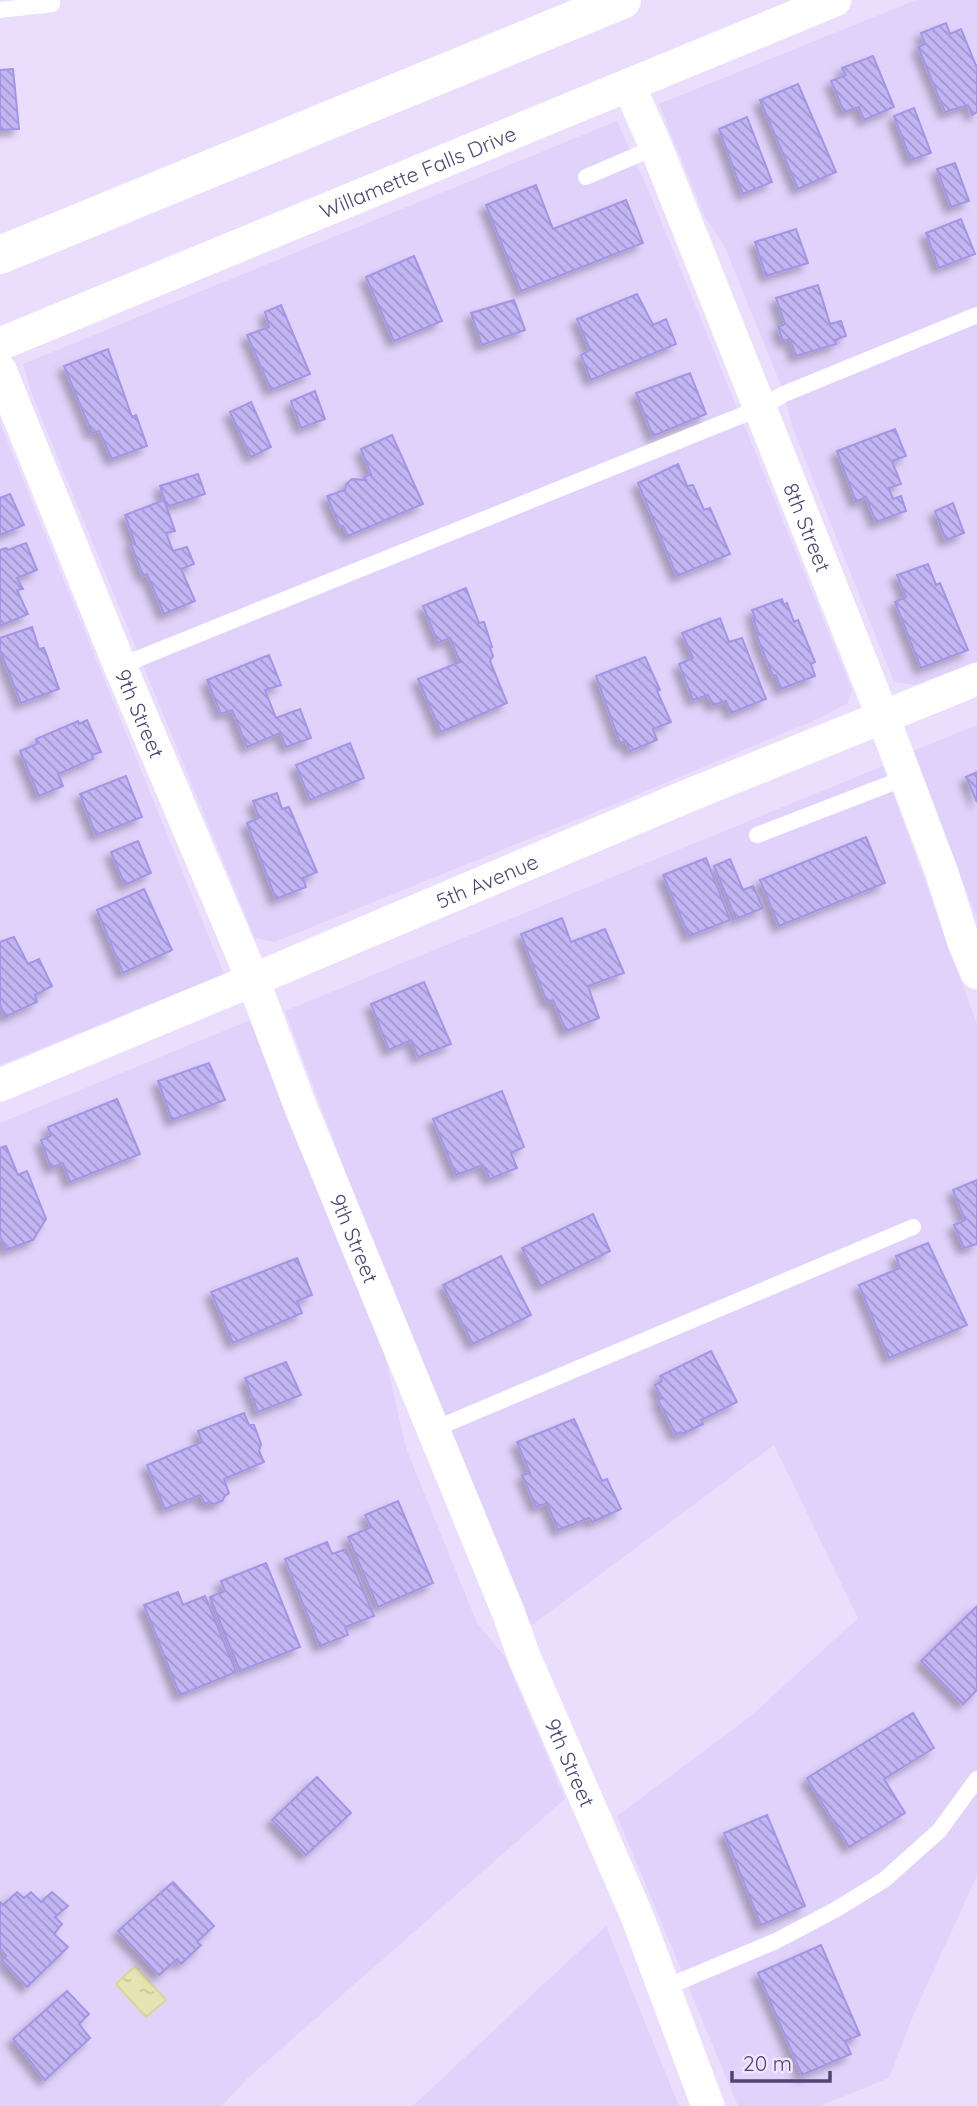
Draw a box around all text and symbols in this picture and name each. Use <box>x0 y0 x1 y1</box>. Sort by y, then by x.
street label: Willamette Falls Drive <box>316 120 520 224</box>
street label: 8th Street <box>778 479 837 576</box>
street label: 9th Street <box>110 665 170 762</box>
street label: 5th Avenue <box>432 848 542 914</box>
street label: 9th Street <box>325 1190 384 1287</box>
street label: 9th Street <box>540 1714 601 1811</box>
scale bar <box>732 2039 830 2084</box>
text: 20 m <box>743 2050 792 2076</box>

